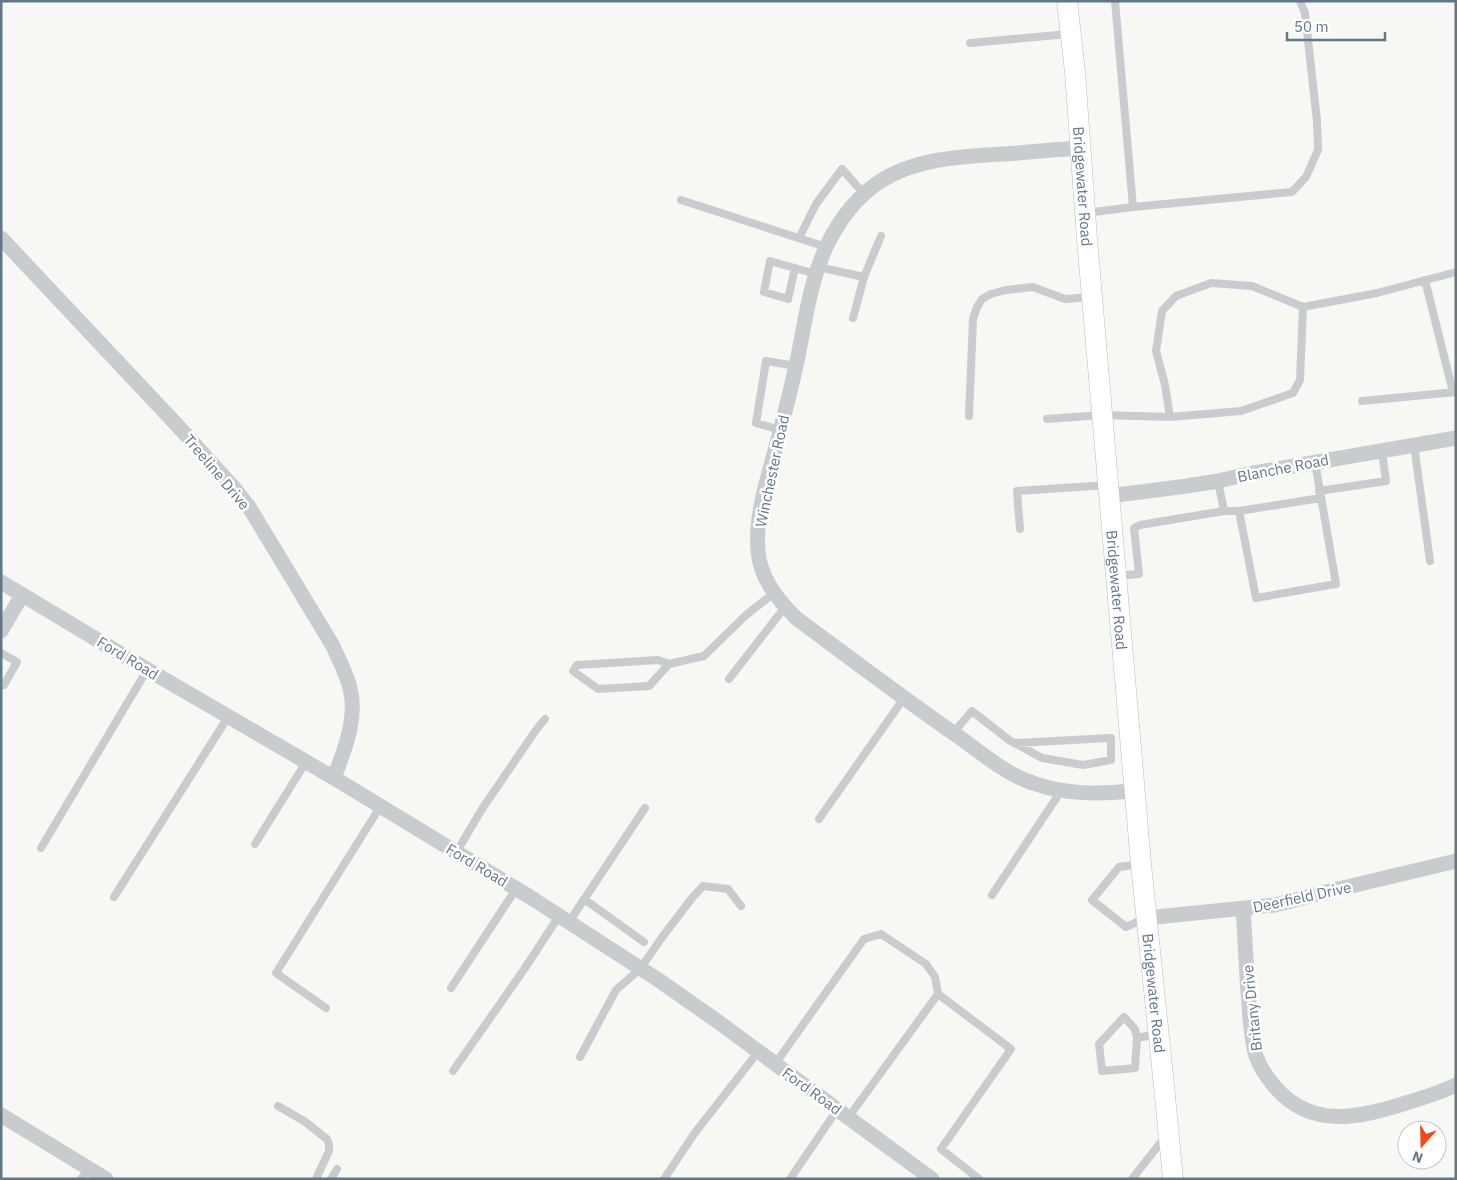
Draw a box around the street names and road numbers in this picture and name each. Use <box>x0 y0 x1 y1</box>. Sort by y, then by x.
street label: Bridgewater Road <box>1069 126 1097 247</box>
street label: Winchester Road <box>751 413 793 529</box>
street label: Treeline Drive <box>180 430 254 514</box>
street label: Blanche Road <box>1236 450 1330 486</box>
street label: Bridgewater Road <box>1103 529 1132 651</box>
street label: Ford Road <box>94 632 162 684</box>
street label: Ford Road <box>443 839 511 891</box>
street label: Deerfield Drive <box>1251 877 1353 917</box>
street label: Bridgewater Road <box>1139 932 1170 1054</box>
street label: Britany Drive <box>1238 964 1266 1052</box>
street label: Ford Road <box>779 1063 845 1119</box>

